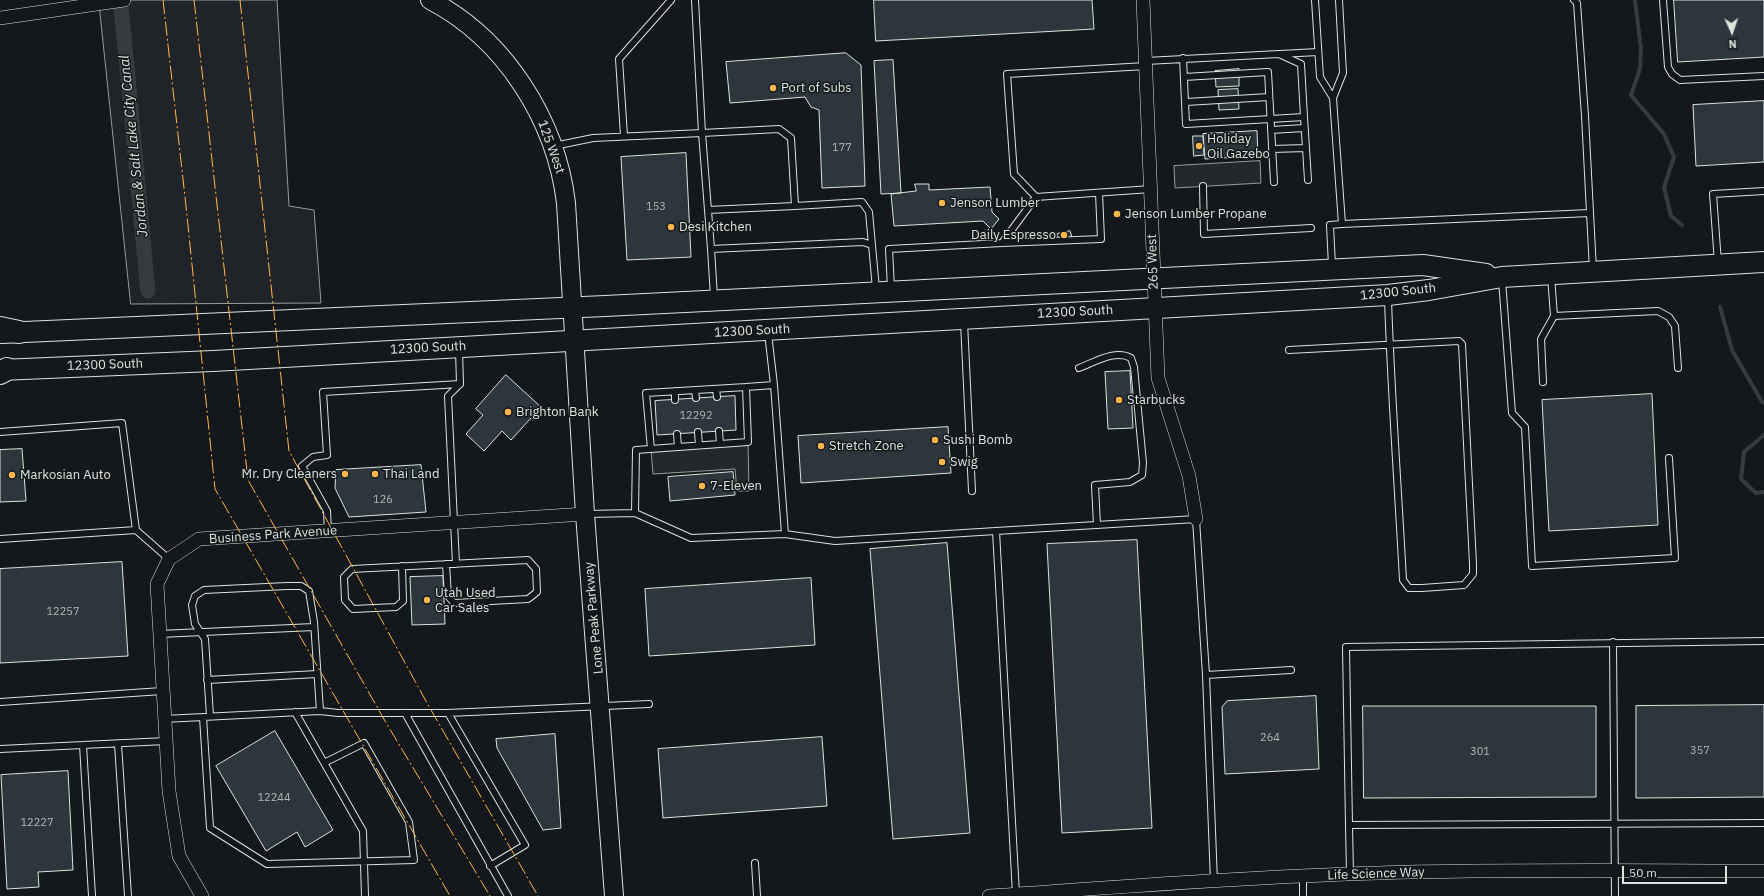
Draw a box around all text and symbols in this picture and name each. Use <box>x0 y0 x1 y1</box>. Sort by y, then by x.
north arrow <box>1712 12 1752 52</box>
text: N <box>1728 37 1737 51</box>
water label: Jordan & Salt Lake City Canal <box>116 54 152 238</box>
place label: Port of Subs <box>781 80 852 96</box>
marker: Port of Subs <box>768 83 778 93</box>
street label: 125 West <box>534 118 568 176</box>
place label: Holiday Oil Gazebo <box>1207 131 1270 162</box>
house number: 177 <box>832 141 852 155</box>
marker: Holiday Oil Gazebo <box>1194 141 1204 151</box>
place label: Jenson Lumber <box>950 195 1040 211</box>
marker: Jenson Lumber <box>937 198 947 208</box>
house number: 153 <box>646 200 666 214</box>
place label: Jenson Lumber Propane <box>1125 206 1267 222</box>
marker: Jenson Lumber Propane <box>1112 209 1122 219</box>
place label: Desi Kitchen <box>679 219 752 235</box>
marker: Desi Kitchen <box>666 222 676 232</box>
place label: Daily Espresso <box>971 227 1056 243</box>
marker: Daily Espresso <box>1059 230 1069 240</box>
street label: 265 West <box>1144 234 1162 290</box>
street label: 12300 South <box>1359 280 1437 304</box>
street label: 12300 South <box>1037 302 1113 322</box>
street label: 12300 South <box>714 321 790 341</box>
street label: 12300 South <box>390 338 466 358</box>
street label: 12300 South <box>67 356 143 374</box>
place label: Starbucks <box>1127 392 1185 408</box>
marker: Starbucks <box>1114 395 1124 405</box>
place label: Brighton Bank <box>516 404 599 420</box>
marker: Brighton Bank <box>503 407 513 417</box>
house number: 12292 <box>680 409 712 423</box>
place label: Sushi Bomb <box>943 432 1013 448</box>
marker: Sushi Bomb <box>930 435 940 445</box>
place label: Stretch Zone <box>829 438 904 454</box>
marker: Stretch Zone <box>816 441 826 451</box>
place label: Swig <box>950 454 978 470</box>
marker: Swig <box>937 457 947 467</box>
place label: Mr. Dry Cleaners <box>242 466 337 482</box>
place label: Thai Land <box>383 466 439 482</box>
place label: Markosian Auto <box>20 467 111 483</box>
marker: Mr. Dry Cleaners <box>340 469 350 479</box>
marker: Thai Land <box>370 469 380 479</box>
marker: Markosian Auto <box>7 470 17 480</box>
place label: 7-Eleven <box>710 478 762 494</box>
marker: 7-Eleven <box>697 481 707 491</box>
house number: 126 <box>373 493 393 507</box>
street label: Business Park Avenue <box>208 523 338 547</box>
street label: Lone Peak Parkway <box>581 561 607 675</box>
place label: Utah Used Car Sales <box>435 585 496 616</box>
marker: Utah Used Car Sales <box>422 595 432 605</box>
house number: 12257 <box>47 605 79 619</box>
house number: 264 <box>1260 731 1280 745</box>
house number: 357 <box>1690 744 1710 758</box>
house number: 301 <box>1470 745 1490 759</box>
house number: 12244 <box>258 791 290 805</box>
house number: 12227 <box>21 816 53 830</box>
scale bar <box>1624 858 1729 884</box>
street label: Life Science Way <box>1327 865 1425 883</box>
text: 50 m <box>1629 865 1657 880</box>

